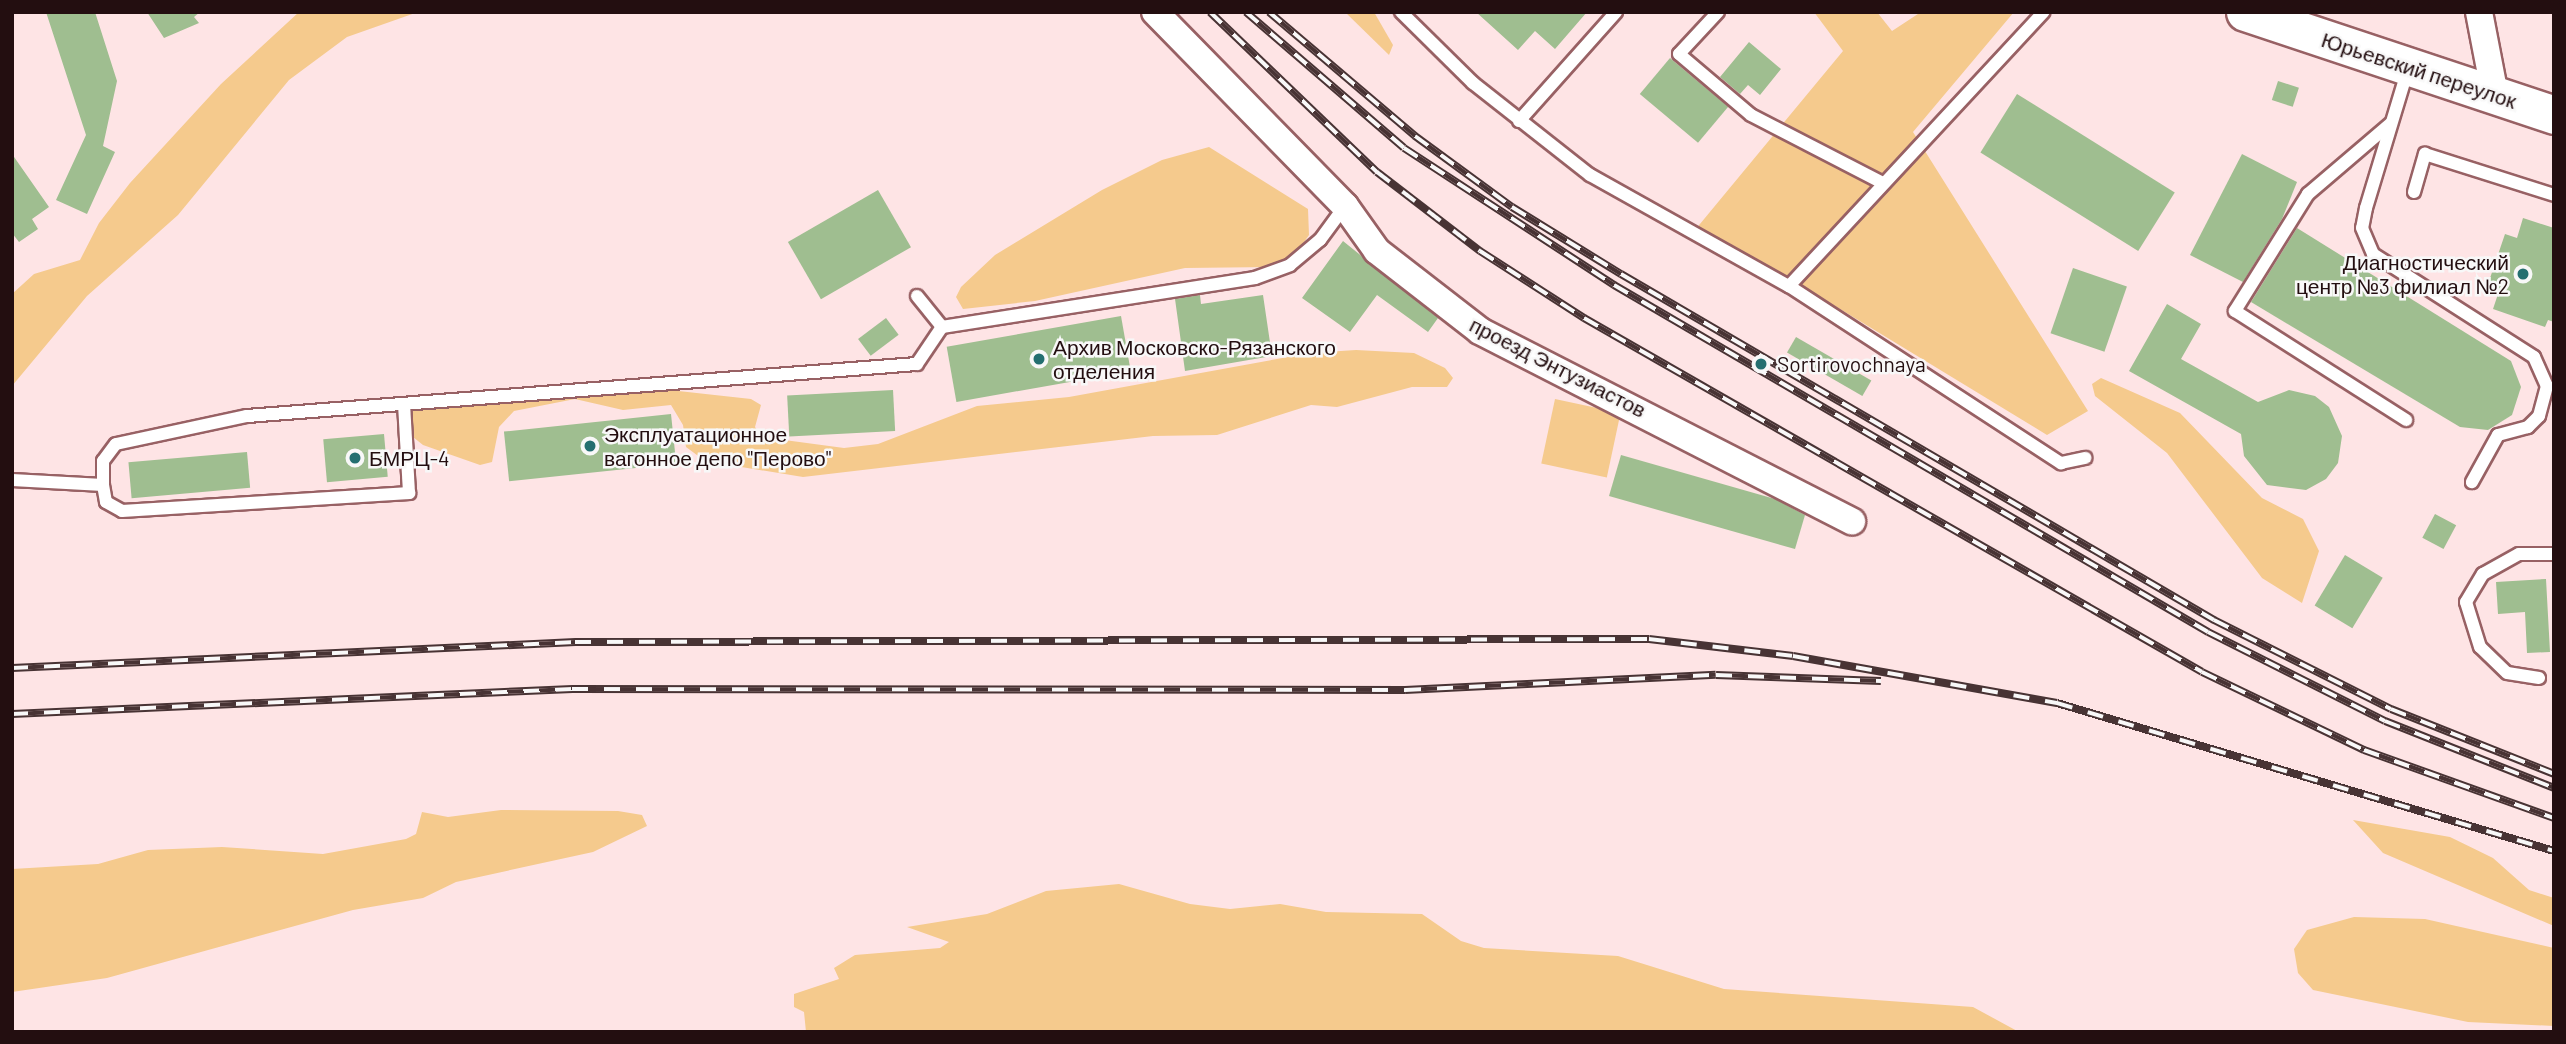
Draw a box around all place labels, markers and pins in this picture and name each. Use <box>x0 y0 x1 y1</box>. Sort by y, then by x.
place label: Диагностический центр №3 филиал №2 <box>2296 249 2509 299</box>
marker: Диагностический центр №3 филиал №2 <box>2515 266 2531 282</box>
place label: Архив Московско-Рязанского отделения <box>1053 334 1336 384</box>
marker: Архив Московско-Рязанского отделения <box>1031 351 1047 367</box>
place label: Sortirovochnaya <box>1777 351 1926 377</box>
marker: Sortirovochnaya <box>1751 354 1771 374</box>
place label: Эксплуатационное вагонное депо "Перово" <box>604 421 831 471</box>
marker: Эксплуатационное вагонное депо "Перово" <box>582 438 598 454</box>
place label: БМРЦ-4 <box>369 445 450 471</box>
marker: БМРЦ-4 <box>347 450 363 466</box>

